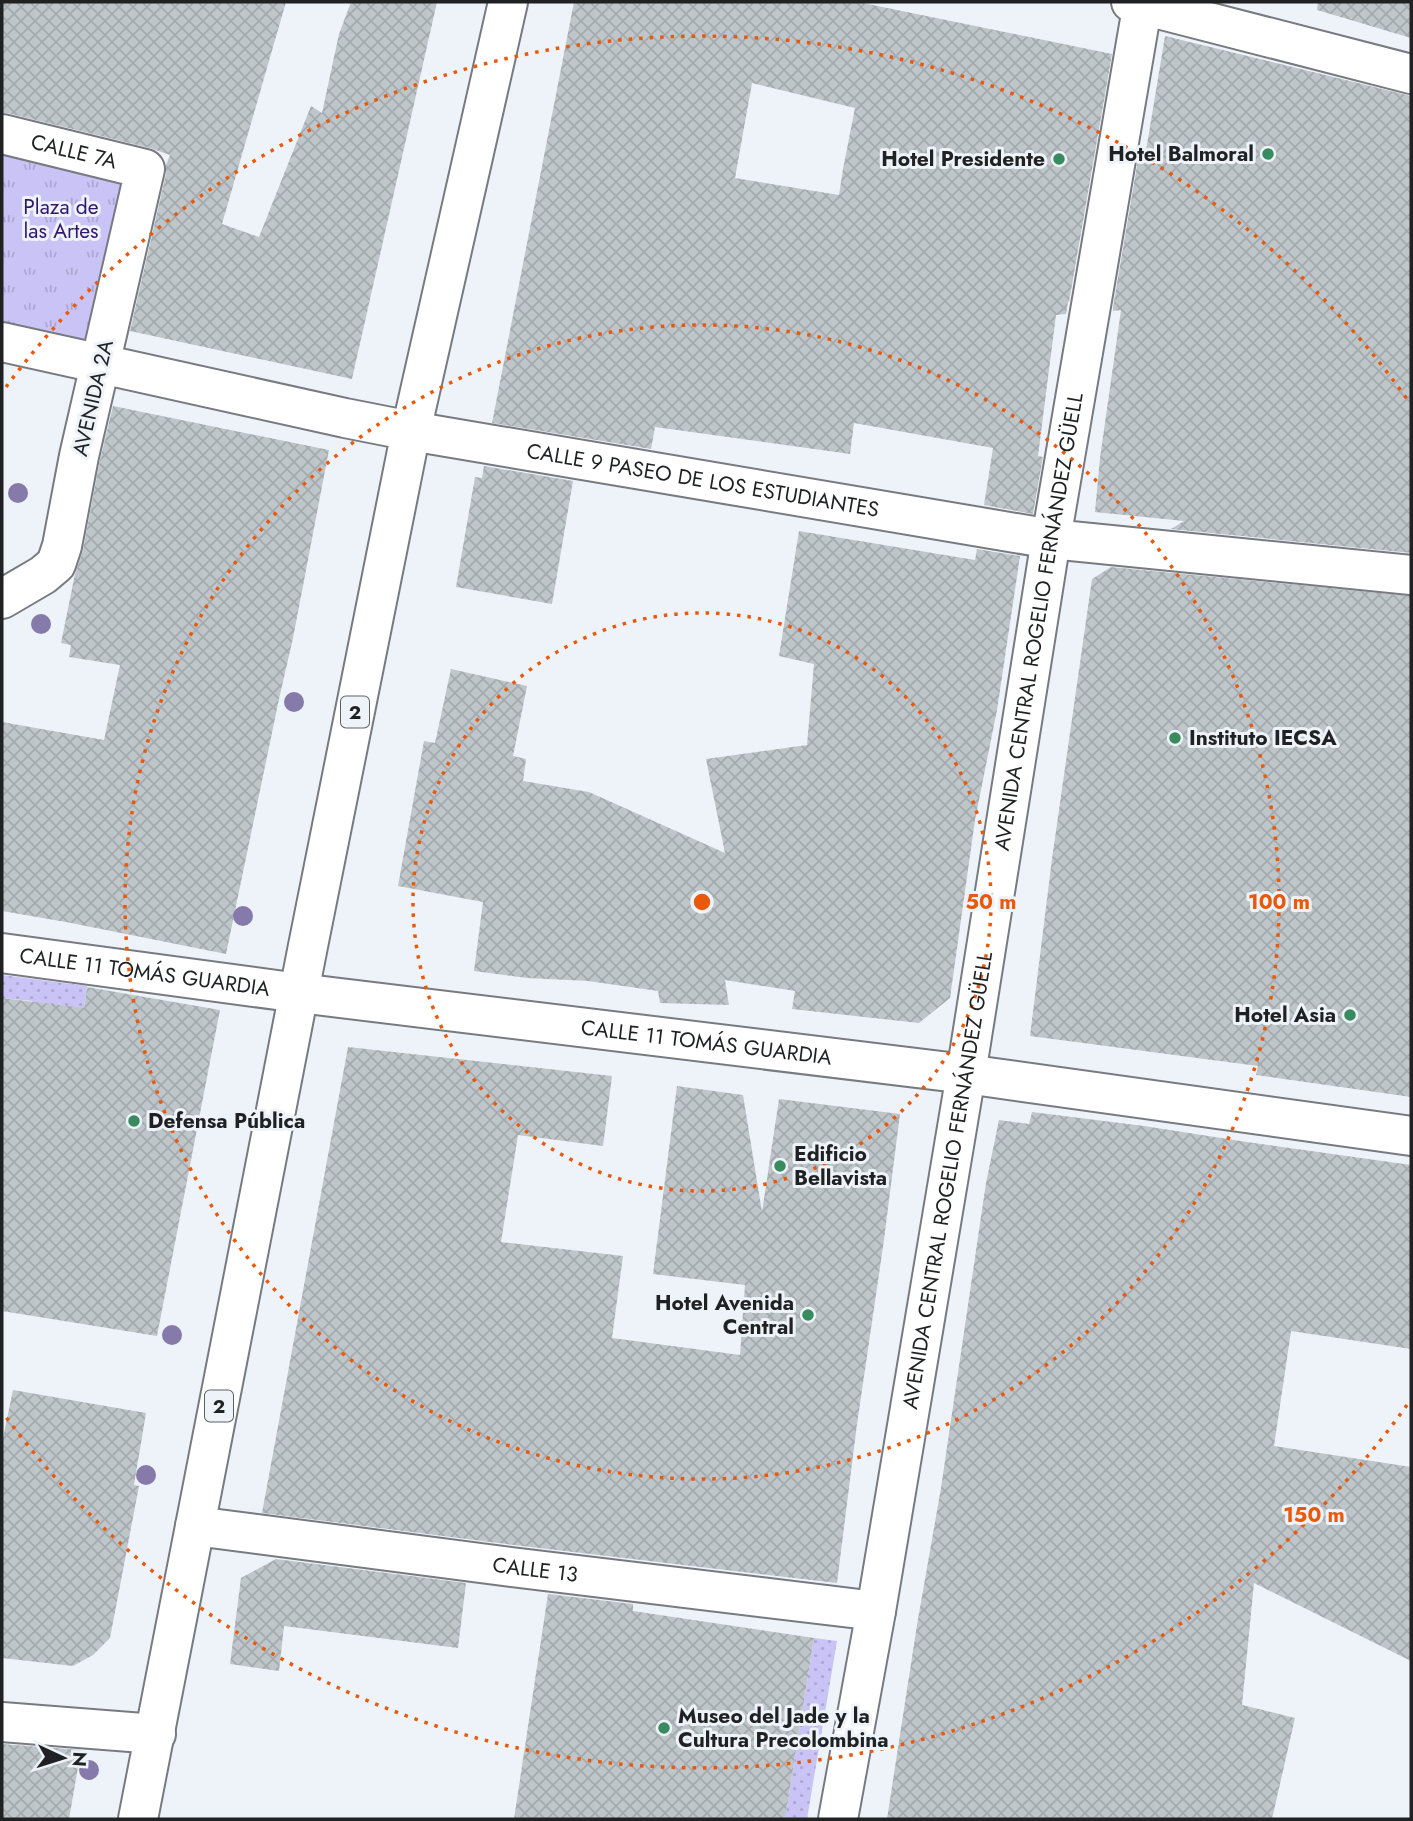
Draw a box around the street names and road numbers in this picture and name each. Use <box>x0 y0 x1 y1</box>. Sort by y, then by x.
street label: CALLE 7A <box>28 127 120 177</box>
street label: AVENIDA 2A <box>65 337 121 459</box>
street label: AVENIDA CENTRAL ROGELIO FERNÁNDEZ GÜELL <box>987 390 1091 853</box>
street label: CALLE 9 PASEO DE LOS ESTUDIANTES <box>524 436 881 525</box>
road number: 2 <box>341 696 369 727</box>
street label: CALLE 11 TOMÁS GUARDIA <box>18 941 272 1004</box>
street label: AVENIDA CENTRAL ROGELIO FERNÁNDEZ GÜELL <box>895 949 1000 1411</box>
street label: CALLE 11 TOMÁS GUARDIA <box>579 1012 834 1073</box>
road number: 2 <box>205 1390 233 1422</box>
street label: CALLE 13 <box>491 1550 579 1590</box>

